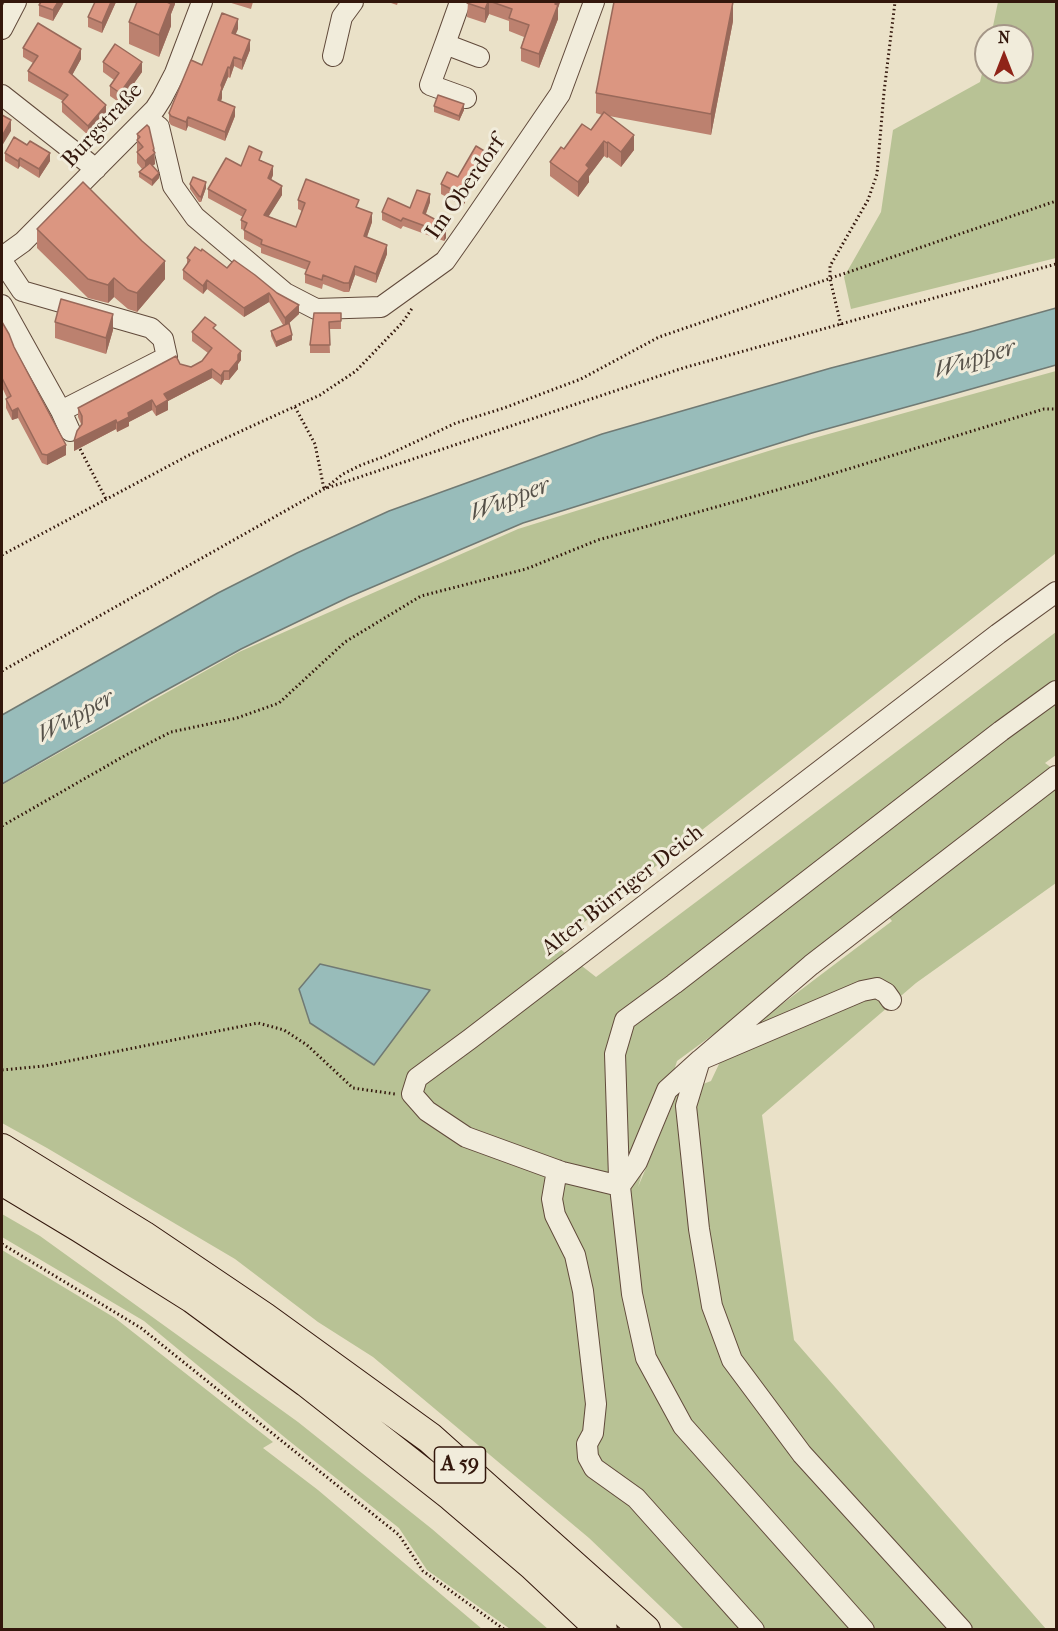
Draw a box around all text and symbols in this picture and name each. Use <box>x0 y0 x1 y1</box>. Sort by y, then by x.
north arrow <box>974 24 1034 84</box>
text: N <box>998 28 1010 47</box>
street label: Burgstraße <box>57 78 149 174</box>
street label: Im Oberdorf <box>421 131 511 245</box>
water label: Wupper <box>931 334 1019 386</box>
water label: Wupper <box>466 472 554 528</box>
water label: Wupper <box>32 684 120 750</box>
street label: Alter Bürriger Deich <box>537 820 709 962</box>
road number: A 59 <box>434 1447 486 1483</box>

